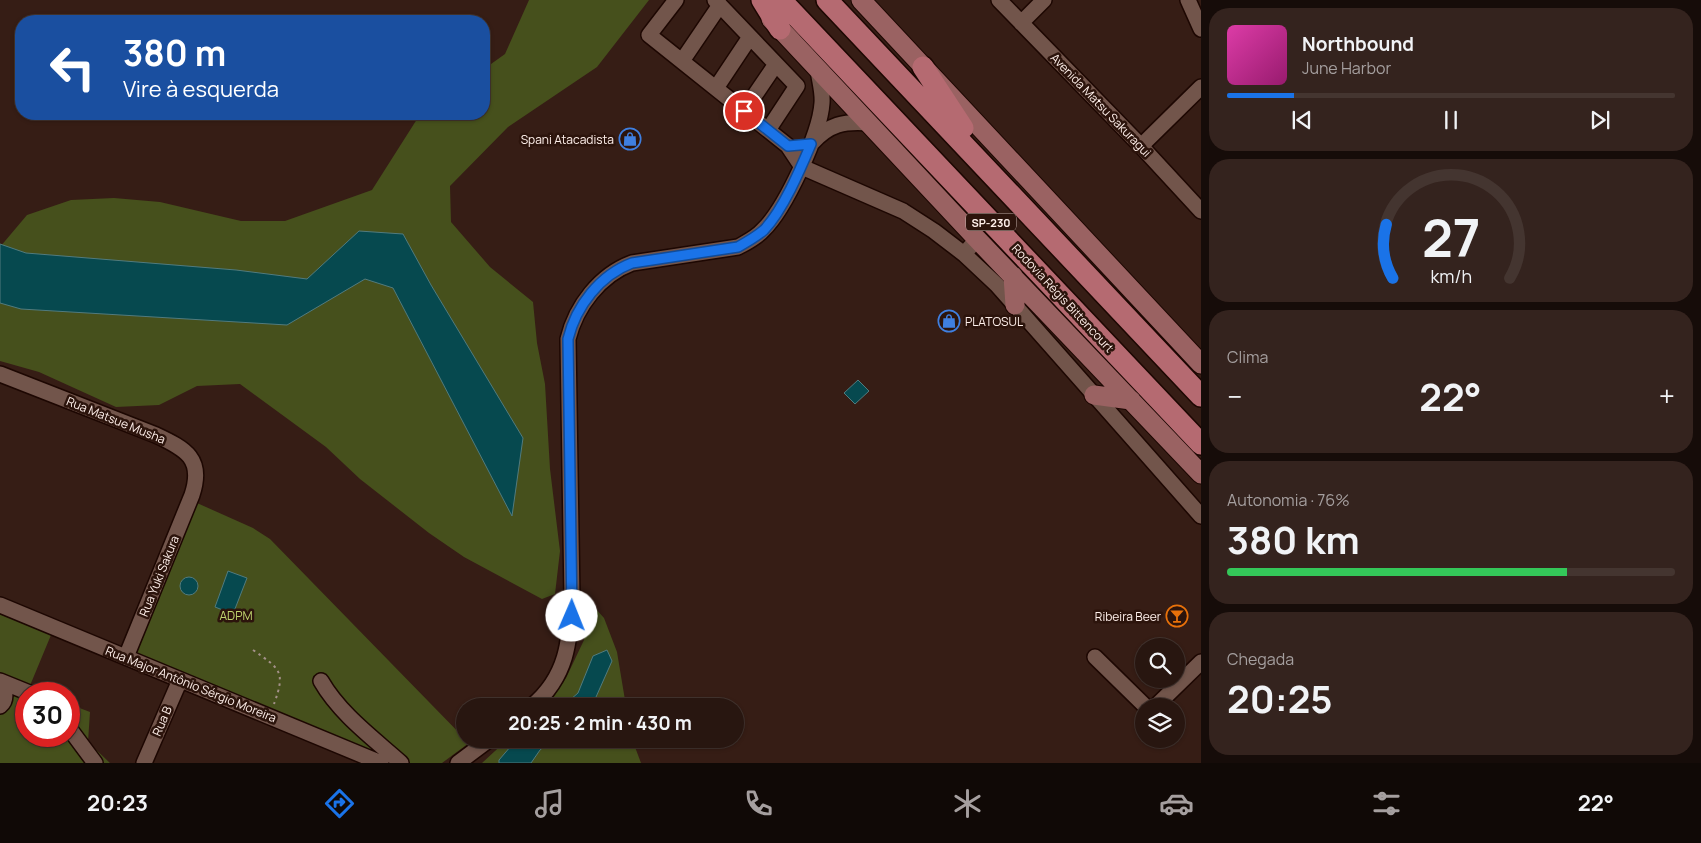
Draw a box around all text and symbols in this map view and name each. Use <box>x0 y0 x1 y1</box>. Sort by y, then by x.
text: 380 m <box>123 29 226 77</box>
text: Northbound <box>1302 31 1414 57</box>
icon: left <box>40 35 105 100</box>
street label: Avenida Matsu Sakuragui <box>1047 49 1155 161</box>
text: June Harbor <box>1302 57 1391 79</box>
text: Vire à esquerda <box>123 74 279 104</box>
pin <box>723 90 765 132</box>
icon: arrive <box>730 97 758 125</box>
icon: previous <box>1288 106 1316 134</box>
icon: pause <box>1437 106 1465 134</box>
icon: next <box>1586 106 1614 134</box>
shop icon: Spani Atacadista <box>618 127 642 151</box>
place label: Spani Atacadista <box>521 131 614 148</box>
text: 27 <box>1422 202 1480 273</box>
road number: SP-230 <box>966 213 1016 230</box>
street label: Rodovia Régis Bittencourt <box>1008 240 1118 356</box>
text: km/h <box>1430 264 1472 288</box>
shop icon: PLATOSUL <box>937 309 961 333</box>
place label: PLATOSUL <box>965 313 1023 330</box>
text: Clima <box>1227 346 1268 368</box>
text: 22° <box>1419 370 1482 422</box>
text: − <box>1227 377 1242 415</box>
text: + <box>1659 377 1675 415</box>
street label: Rua Matsue Musha <box>64 392 168 448</box>
text: Autonomia · 76% <box>1227 489 1350 511</box>
text: 380 km <box>1227 513 1360 565</box>
street label: Rua Yuki Sakura <box>135 533 183 619</box>
position arrow <box>545 589 597 641</box>
bar icon: Ribeira Beer <box>1165 604 1189 628</box>
park label: ADPM <box>220 607 253 624</box>
place label: Ribeira Beer <box>1095 608 1162 625</box>
map controls <box>1135 638 1185 748</box>
button: search <box>1135 638 1185 688</box>
street label: Rua Major Antônio Sérgio Moreira <box>103 642 279 726</box>
text: Chegada <box>1227 648 1294 670</box>
text: 20:25 <box>1227 672 1333 724</box>
speed limit sign: 30 <box>15 682 80 747</box>
button: layers <box>1135 698 1185 748</box>
street label: Rua B <box>148 703 176 739</box>
text: 20:25 · 2 min · 430 m <box>508 710 692 736</box>
icon: directions <box>322 786 357 821</box>
icon: music <box>532 786 567 821</box>
icon: phone <box>741 786 776 821</box>
icon: climate <box>950 786 985 821</box>
icon: car <box>1159 786 1194 821</box>
icon: filters <box>1369 786 1404 821</box>
text: 20:23 <box>87 788 148 818</box>
text: 22° <box>1578 788 1614 818</box>

